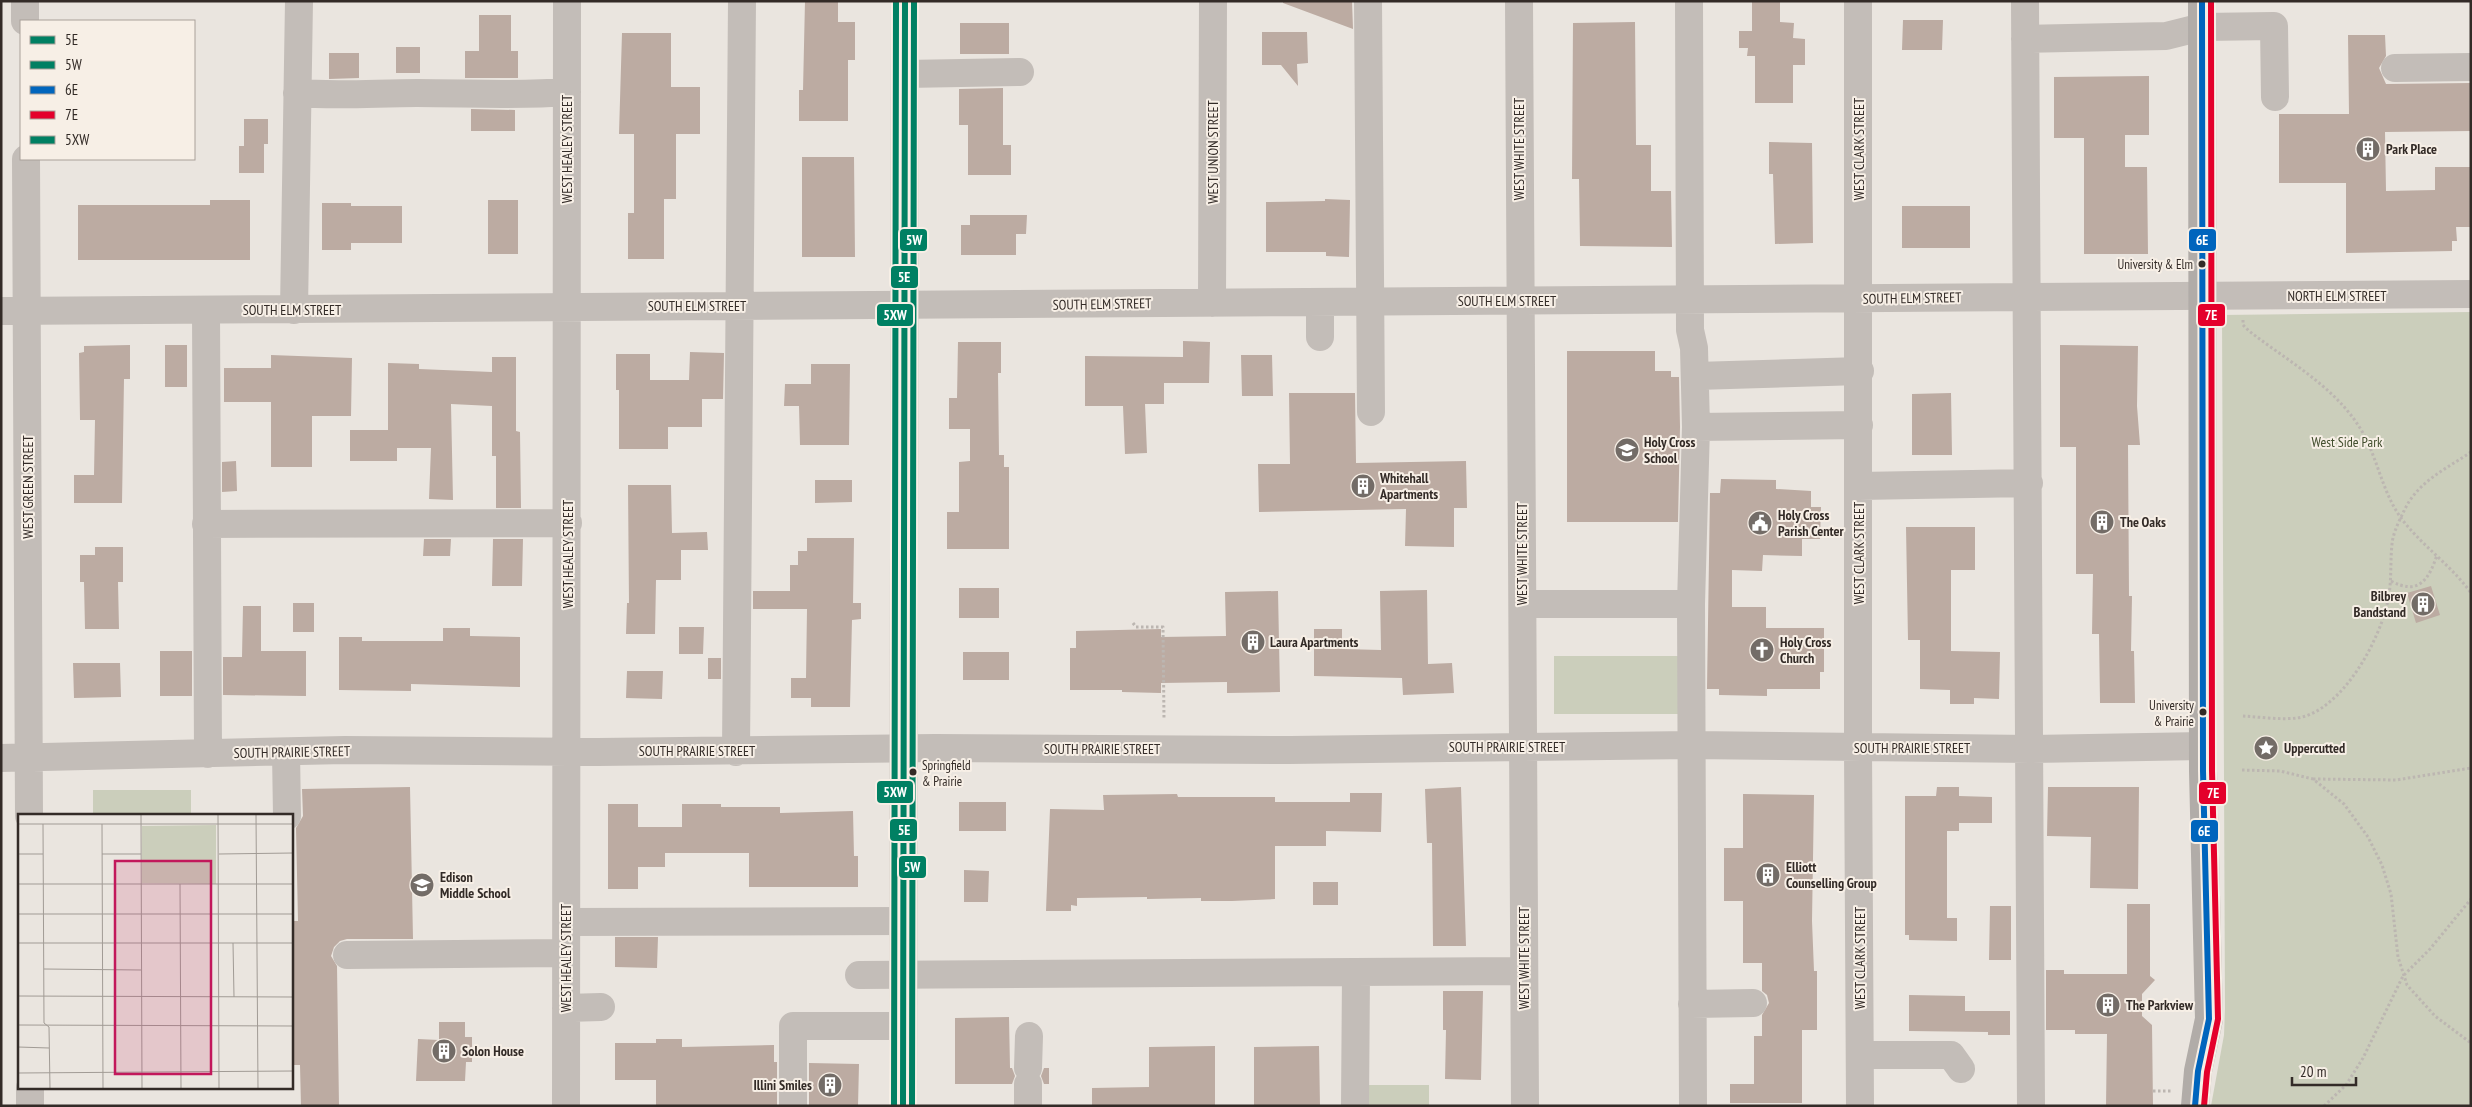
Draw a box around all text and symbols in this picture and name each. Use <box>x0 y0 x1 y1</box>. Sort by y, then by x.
legend <box>20 20 195 160</box>
text: 5E <box>65 30 78 49</box>
text: 5W <box>65 55 82 74</box>
text: 6E <box>65 80 78 99</box>
street label: WEST HEALEY STREET <box>558 94 576 203</box>
street label: WEST WHITE STREET <box>1510 97 1528 200</box>
street label: WEST CLARK STREET <box>1850 97 1868 200</box>
street label: WEST UNION STREET <box>1204 99 1222 204</box>
text: 7E <box>65 105 78 124</box>
text: 5XW <box>65 130 89 149</box>
building icon: Park Place <box>2355 136 2381 162</box>
place label: Park Place <box>2386 140 2437 158</box>
line badge: 5W <box>899 228 928 252</box>
line badge: 6E <box>2188 228 2217 252</box>
text: 5W <box>906 231 923 249</box>
text: 6E <box>2196 231 2208 249</box>
place label: University & Elm <box>2117 256 2193 273</box>
marker: University & Elm <box>2197 259 2207 269</box>
line badge: 5E <box>890 265 919 289</box>
text: 5E <box>898 268 910 286</box>
street label: NORTH ELM STREET <box>2288 287 2387 305</box>
street label: SOUTH ELM STREET <box>1863 288 1962 308</box>
street label: SOUTH ELM STREET <box>1458 292 1557 310</box>
street label: SOUTH ELM STREET <box>1053 294 1152 314</box>
street label: SOUTH ELM STREET <box>648 297 747 315</box>
street label: SOUTH ELM STREET <box>243 301 342 319</box>
line badge: 5XW <box>876 303 914 327</box>
line badge: 7E <box>2197 303 2226 327</box>
text: 5XW <box>883 306 908 324</box>
text: 7E <box>2205 306 2217 324</box>
place label: Holy Cross School <box>1644 433 1695 467</box>
park label: West Side Park <box>2312 433 2383 451</box>
street label: WEST GREEN STREET <box>19 434 37 539</box>
school or university icon: Holy Cross School <box>1614 437 1640 463</box>
place label: Whitehall Apartments <box>1379 469 1438 503</box>
building icon: Whitehall Apartments <box>1350 473 1376 499</box>
street label: WEST HEALEY STREET <box>559 499 577 608</box>
street label: WEST CLARK STREET <box>1850 501 1868 604</box>
street label: WEST WHITE STREET <box>1513 502 1531 605</box>
place label: Holy Cross Parish Center <box>1778 506 1845 540</box>
building icon: The Oaks <box>2089 509 2115 535</box>
public building icon: Holy Cross Parish Center <box>1747 510 1773 536</box>
place label: The Oaks <box>2120 513 2166 531</box>
place label: Bilbrey Bandstand <box>2354 587 2406 621</box>
building icon: Bilbrey Bandstand <box>2410 591 2436 617</box>
building icon: Laura Apartments <box>1240 629 1266 655</box>
place label: Laura Apartments <box>1270 633 1358 651</box>
place label: Holy Cross Church <box>1780 633 1831 667</box>
church icon: Holy Cross Church <box>1749 637 1775 663</box>
place label: University & Prairie <box>2149 697 2194 730</box>
marker: University & Prairie <box>2198 707 2208 717</box>
place icon: Uppercutted <box>2253 735 2279 761</box>
street label: SOUTH PRAIRIE STREET <box>1449 738 1566 756</box>
street label: SOUTH PRAIRIE STREET <box>1854 739 1971 757</box>
place label: Uppercutted <box>2284 739 2345 757</box>
street label: SOUTH PRAIRIE STREET <box>1044 740 1161 758</box>
street label: SOUTH PRAIRIE STREET <box>234 742 351 762</box>
street label: SOUTH PRAIRIE STREET <box>639 742 756 760</box>
place label: Springfield & Prairie <box>922 757 971 790</box>
marker: Springfield & Prairie <box>908 767 918 777</box>
line badge: 5XW <box>876 780 914 804</box>
line badge: 7E <box>2198 781 2227 805</box>
text: 5XW <box>883 783 908 801</box>
text: 7E <box>2207 784 2219 802</box>
inset map <box>18 814 292 1090</box>
line badge: 5E <box>889 818 918 842</box>
line badge: 6E <box>2190 819 2219 843</box>
text: 5E <box>898 821 910 839</box>
text: 6E <box>2198 822 2210 840</box>
line badge: 5W <box>898 855 927 879</box>
text: 5W <box>904 858 921 876</box>
place label: Elliott Counselling Group <box>1786 858 1877 892</box>
building icon: Elliott Counselling Group <box>1755 862 1781 888</box>
place label: Edison Middle School <box>440 868 511 902</box>
school or university icon: Edison Middle School <box>409 872 435 898</box>
street label: WEST HEALEY STREET <box>557 903 575 1012</box>
street label: WEST WHITE STREET <box>1515 906 1533 1009</box>
street label: WEST CLARK STREET <box>1851 906 1869 1009</box>
building icon: The Parkview <box>2095 992 2121 1018</box>
place label: The Parkview <box>2126 996 2194 1014</box>
building icon: Solon House <box>431 1038 457 1064</box>
place label: Solon House <box>462 1042 524 1060</box>
scale bar <box>2292 1054 2356 1086</box>
text: 20 m <box>2300 1062 2326 1081</box>
building icon: Illini Smiles <box>817 1072 843 1098</box>
place label: Illini Smiles <box>754 1076 812 1094</box>

